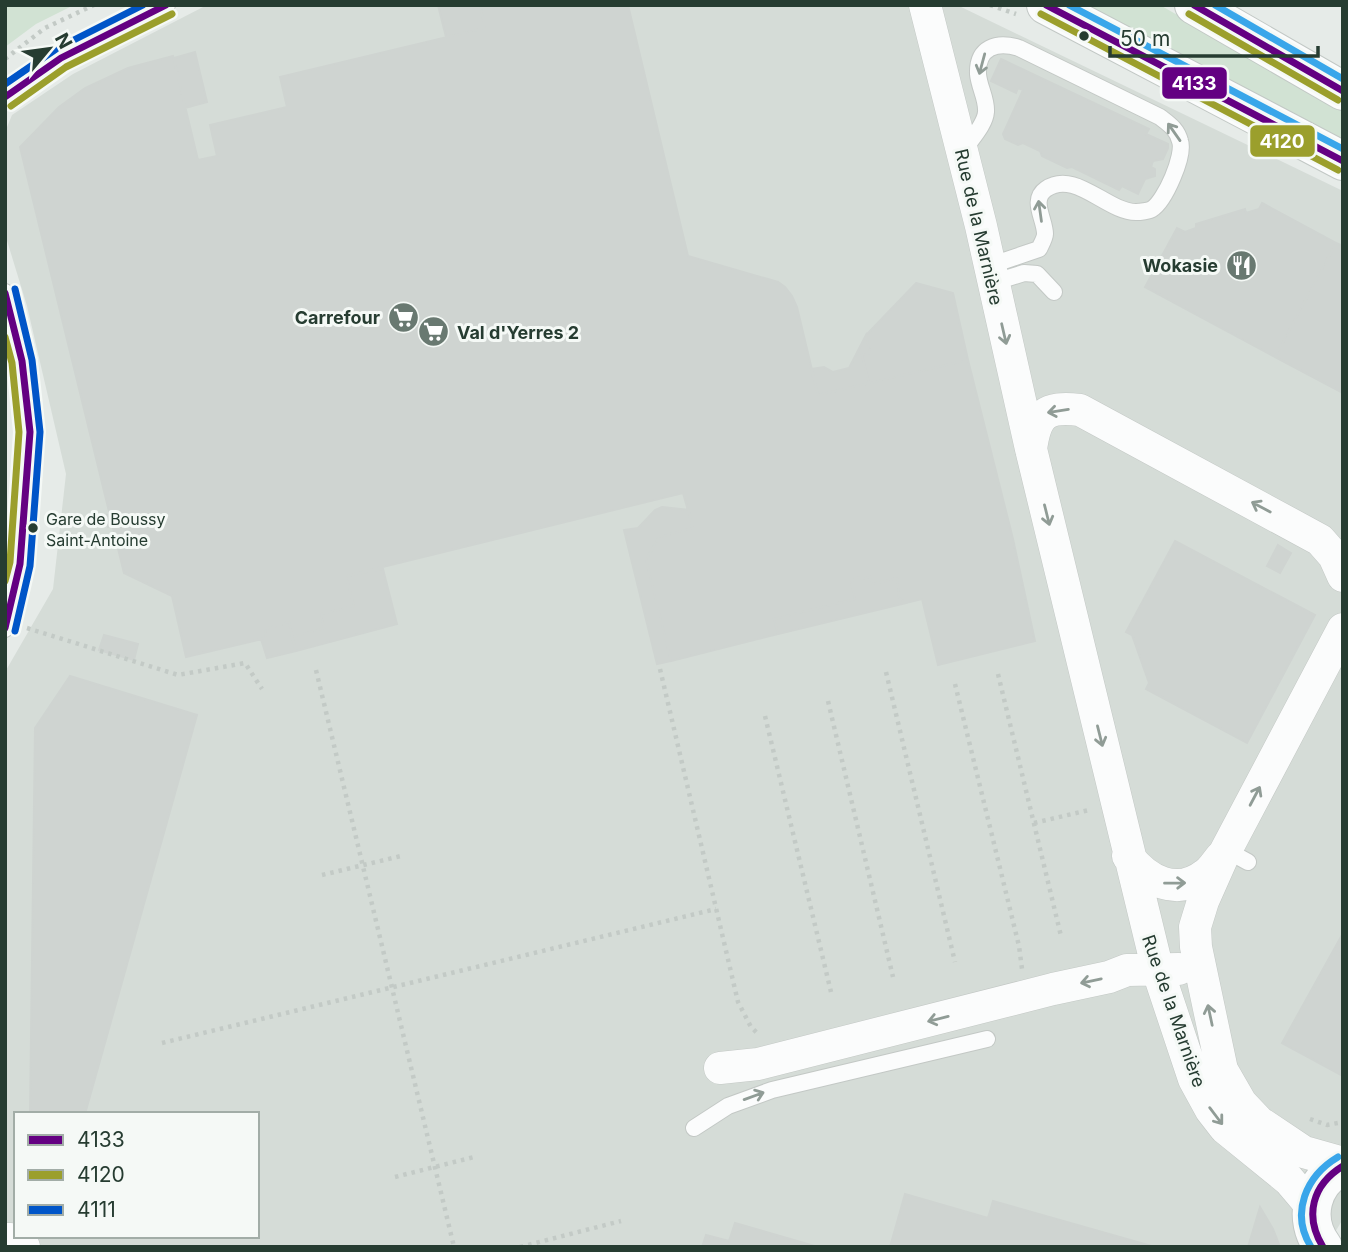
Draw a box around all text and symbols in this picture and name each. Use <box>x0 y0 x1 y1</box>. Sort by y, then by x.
north arrow <box>14 14 84 84</box>
scale bar <box>1110 14 1318 58</box>
text: 50 m <box>1120 26 1170 51</box>
text: N <box>50 29 77 53</box>
unlabelled marker <box>1077 29 1091 43</box>
one-way arrow <box>975 52 988 74</box>
line badge: 4133 <box>1161 66 1228 100</box>
text: 4133 <box>1172 72 1216 95</box>
one-way arrow <box>1167 123 1181 142</box>
line badge: 4120 <box>1249 124 1316 158</box>
text: 4120 <box>1259 130 1305 153</box>
street label: Rue de la Marnière <box>951 147 1007 307</box>
one-way arrow <box>1034 200 1047 223</box>
restaurant icon: Wokasie <box>1224 248 1258 282</box>
place label: Wokasie <box>1143 255 1218 276</box>
supermarket icon: Carrefour <box>386 300 420 334</box>
place label: Carrefour <box>295 307 380 328</box>
supermarket icon: Val d'Yerres 2 <box>417 315 451 349</box>
place label: Val d'Yerres 2 <box>457 322 579 343</box>
one-way arrow <box>998 322 1011 344</box>
one-way arrow <box>1047 405 1070 418</box>
one-way arrow <box>1251 500 1272 513</box>
one-way arrow <box>1040 503 1054 526</box>
place label: Gare de Boussy Saint-Antoine <box>46 509 166 550</box>
marker: Gare de Boussy Saint-Antoine <box>26 521 40 535</box>
one-way arrow <box>1094 724 1107 747</box>
one-way arrow <box>1249 786 1262 807</box>
one-way arrow <box>1163 876 1186 890</box>
street label: Rue de la Marnière <box>1138 932 1210 1090</box>
one-way arrow <box>1080 975 1103 988</box>
one-way arrow <box>1203 1004 1217 1027</box>
one-way arrow <box>927 1013 950 1026</box>
one-way arrow <box>743 1089 765 1101</box>
one-way arrow <box>1209 1106 1223 1125</box>
legend <box>14 1112 259 1238</box>
text: 4133 <box>77 1127 125 1152</box>
text: 4120 <box>77 1162 125 1187</box>
text: 4111 <box>77 1197 116 1222</box>

